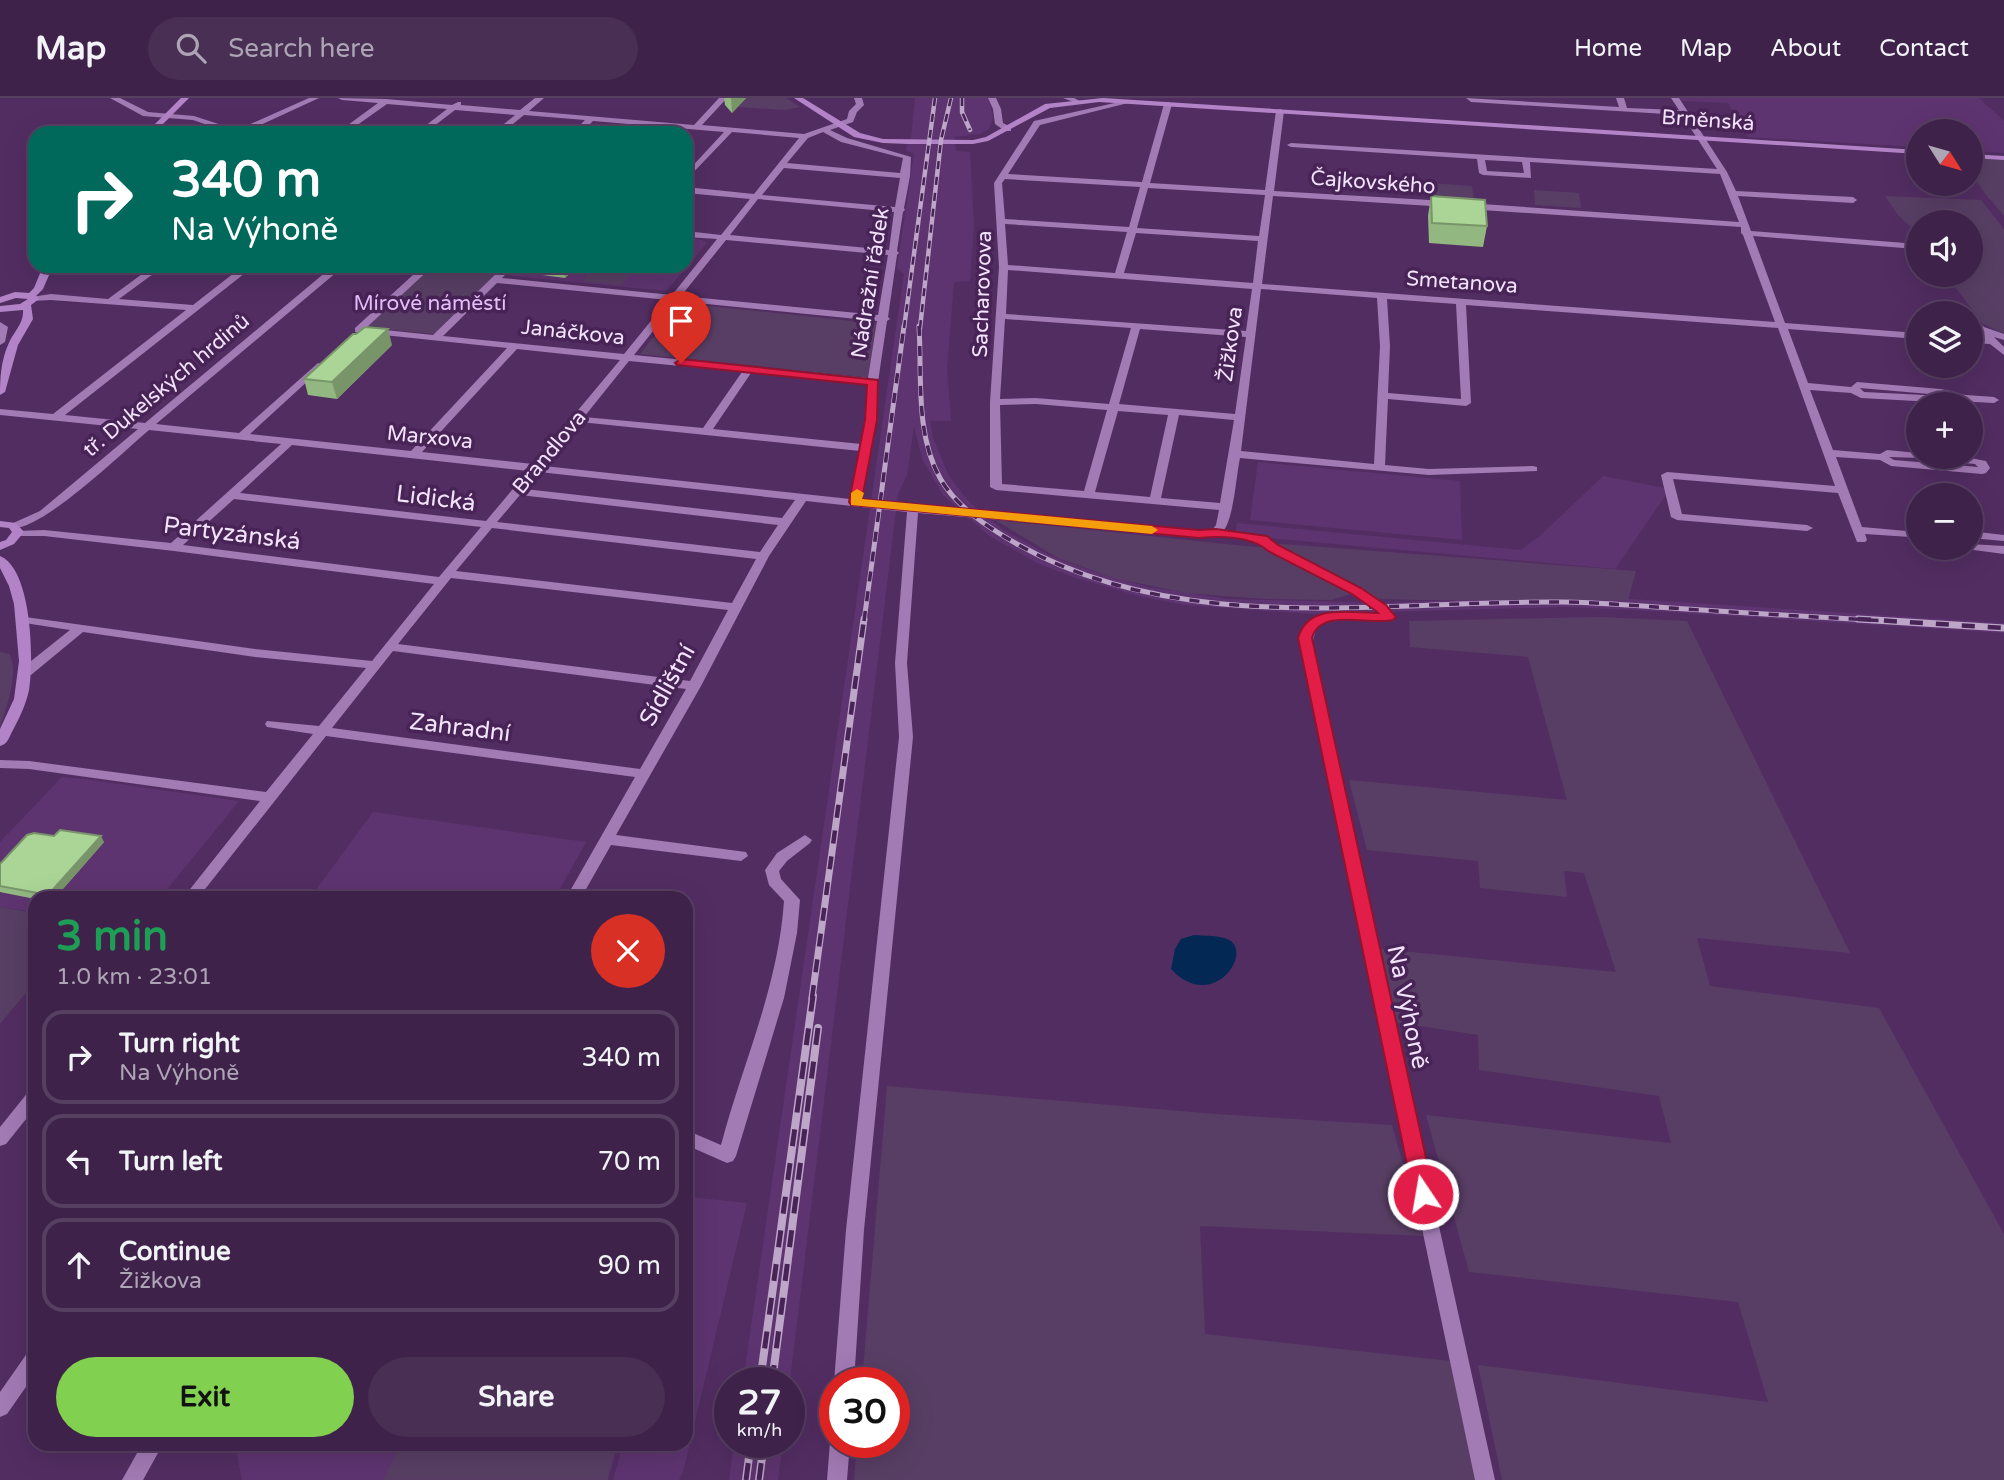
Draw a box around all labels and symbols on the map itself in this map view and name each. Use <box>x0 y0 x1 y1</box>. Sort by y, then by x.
street label: Brněnská <box>1661 105 1755 136</box>
north arrow <box>1906 119 1983 196</box>
street label: Čajkovského <box>1309 166 1436 199</box>
street label: Nádražní řádek <box>846 206 895 360</box>
street label: Sacharovova <box>968 230 997 358</box>
street label: Smetanova <box>1405 266 1519 299</box>
park label: Mírové náměstí <box>354 291 506 316</box>
pin <box>651 291 711 363</box>
street label: Žižkova <box>1213 305 1248 383</box>
street label: tř. Dukelských hrdinů <box>78 308 255 462</box>
street label: Janáčkova <box>520 315 626 350</box>
street label: Brandlova <box>507 406 591 499</box>
street label: Marxova <box>386 421 474 454</box>
street label: Lidická <box>394 479 477 518</box>
street label: Partyzánská <box>162 511 302 556</box>
street label: Sídlištní <box>633 639 702 731</box>
street label: Zahradní <box>408 707 512 748</box>
street label: Na Výhoně <box>1380 943 1435 1071</box>
position arrow <box>1386 1157 1460 1231</box>
speed limit sign: 30 <box>819 1367 910 1458</box>

